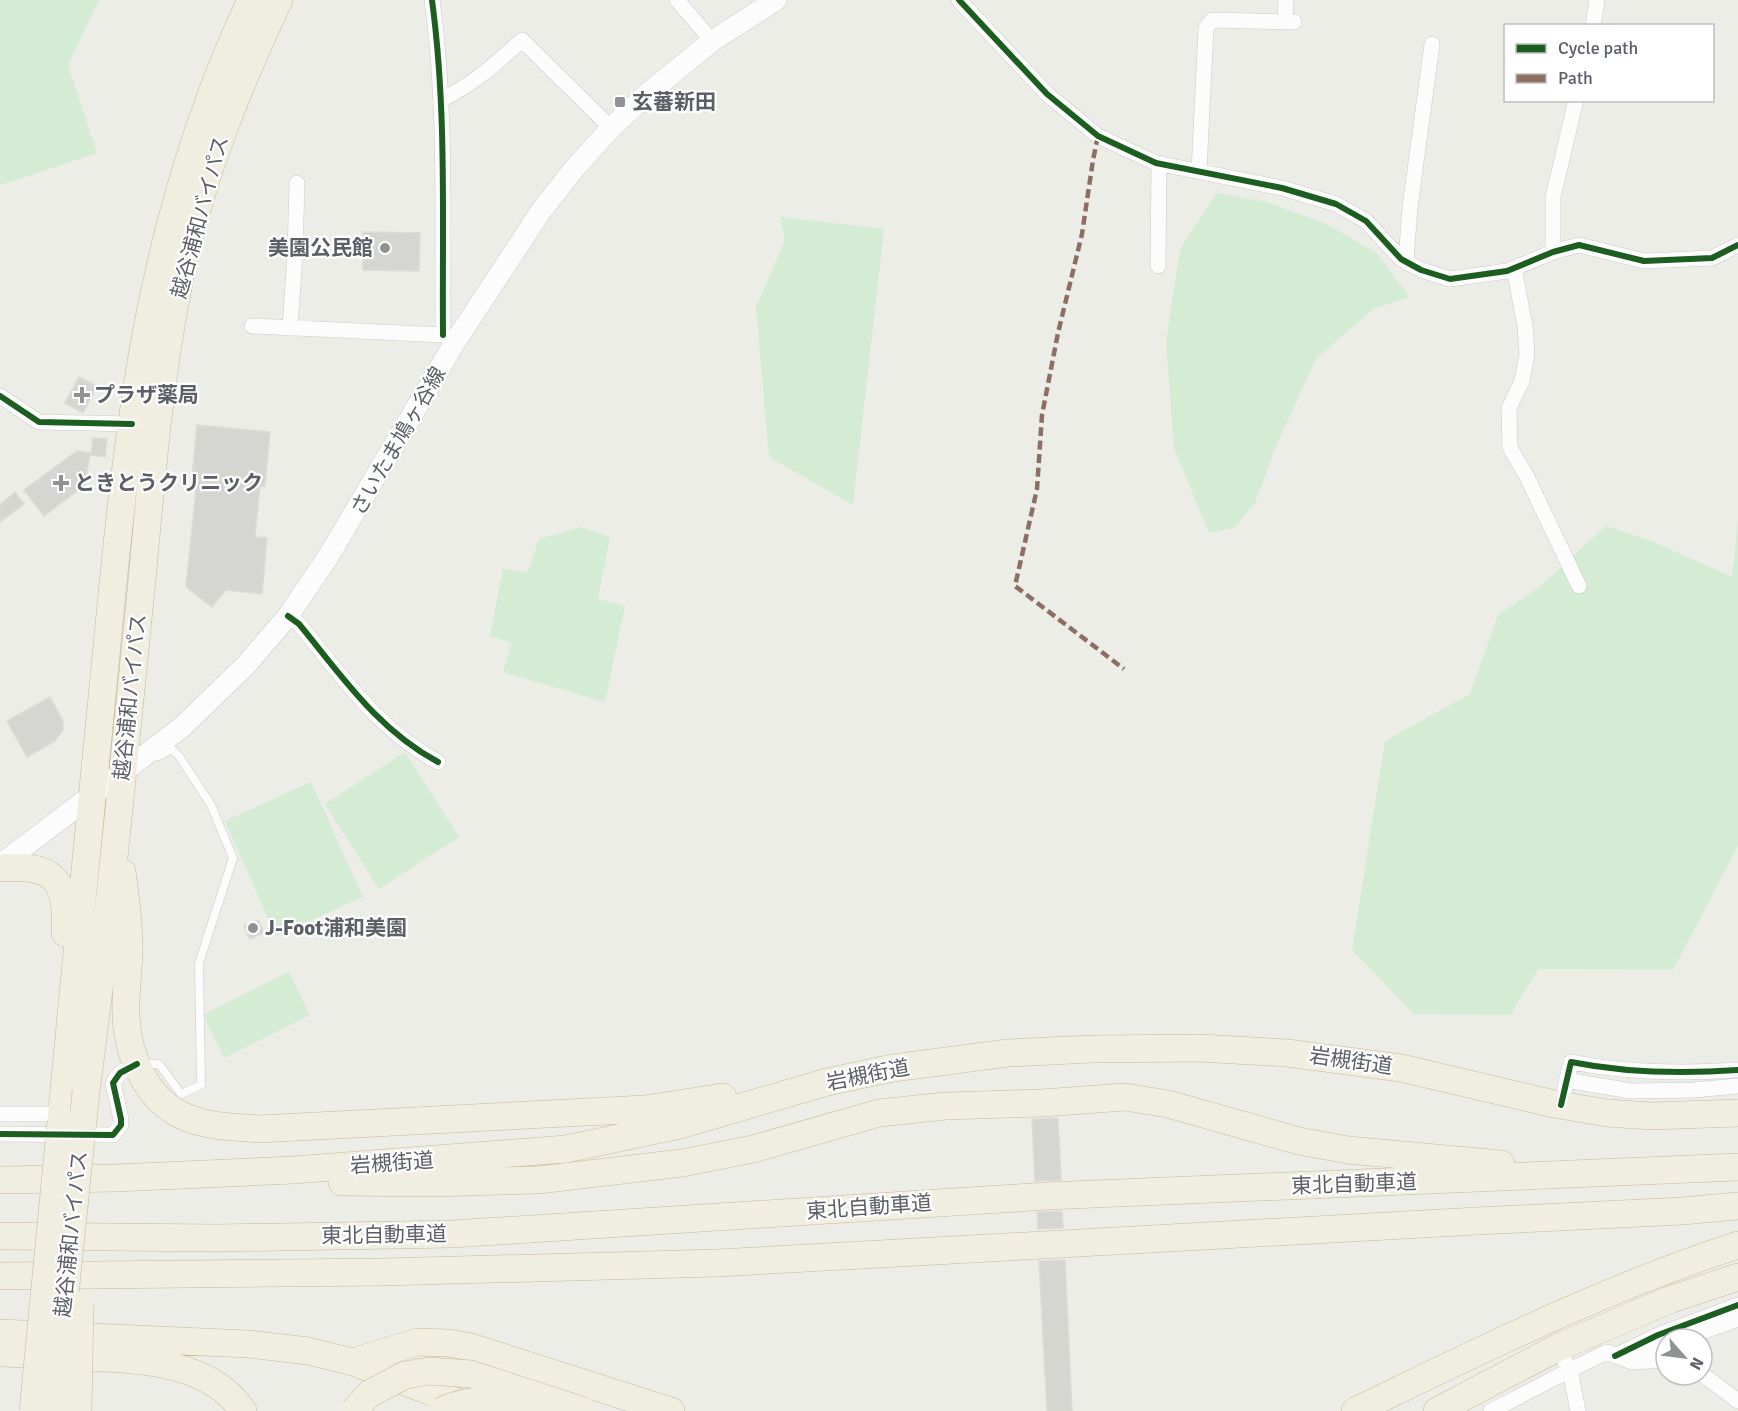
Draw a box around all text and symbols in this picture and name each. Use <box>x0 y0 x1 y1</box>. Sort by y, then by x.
legend <box>1504 24 1714 102</box>
text: Cycle path <box>1558 37 1638 59</box>
text: Path <box>1558 67 1593 89</box>
place label: 玄蕃新田 <box>632 89 716 115</box>
marker: 玄蕃新田 <box>613 95 627 109</box>
street label: 越谷浦和バイパス <box>166 133 234 301</box>
place label: 美園公民館 <box>268 235 373 261</box>
marker: 美園公民館 <box>378 241 392 255</box>
street label: さいたま鳩ヶ谷線 <box>345 362 451 520</box>
place label: プラザ薬局 <box>94 382 199 408</box>
marker: プラザ薬局 <box>75 388 89 402</box>
place label: ときとうクリニック <box>74 470 263 496</box>
marker: ときとうクリニック <box>52 474 70 492</box>
street label: 越谷浦和バイパス <box>108 612 152 782</box>
place label: J-Foot浦和美園 <box>265 915 407 941</box>
marker: J-Foot浦和美園 <box>246 921 260 935</box>
street label: 岩槻街道 <box>1308 1042 1394 1080</box>
street label: 岩槻街道 <box>824 1054 912 1096</box>
street label: 岩槻街道 <box>349 1147 435 1179</box>
street label: 越谷浦和バイパス <box>49 1149 93 1319</box>
street label: 東北自動車道 <box>1291 1169 1417 1199</box>
street label: 東北自動車道 <box>805 1190 933 1224</box>
street label: 東北自動車道 <box>321 1221 447 1249</box>
north arrow <box>1654 1327 1714 1387</box>
text: N <box>1685 1354 1708 1373</box>

